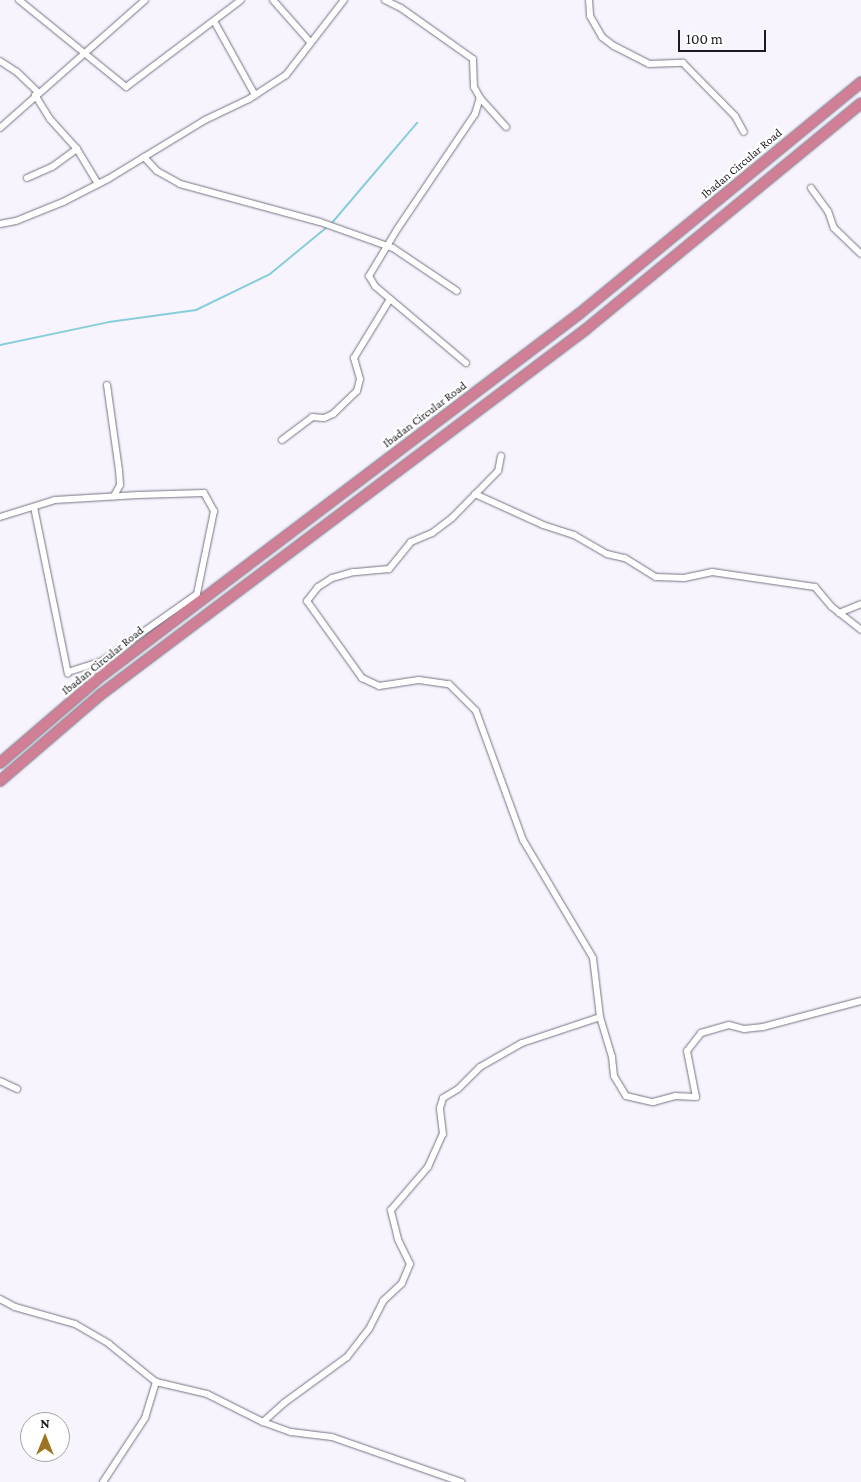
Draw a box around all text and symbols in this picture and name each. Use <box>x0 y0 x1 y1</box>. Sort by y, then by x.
scale bar <box>681 20 768 52</box>
text: 100 m <box>686 31 723 47</box>
street label: Ibadan Circular Road <box>699 126 785 202</box>
street label: Ibadan Circular Road <box>380 379 470 451</box>
street label: Ibadan Circular Road <box>59 624 147 698</box>
north arrow <box>20 1412 70 1462</box>
text: N <box>40 1415 50 1431</box>

